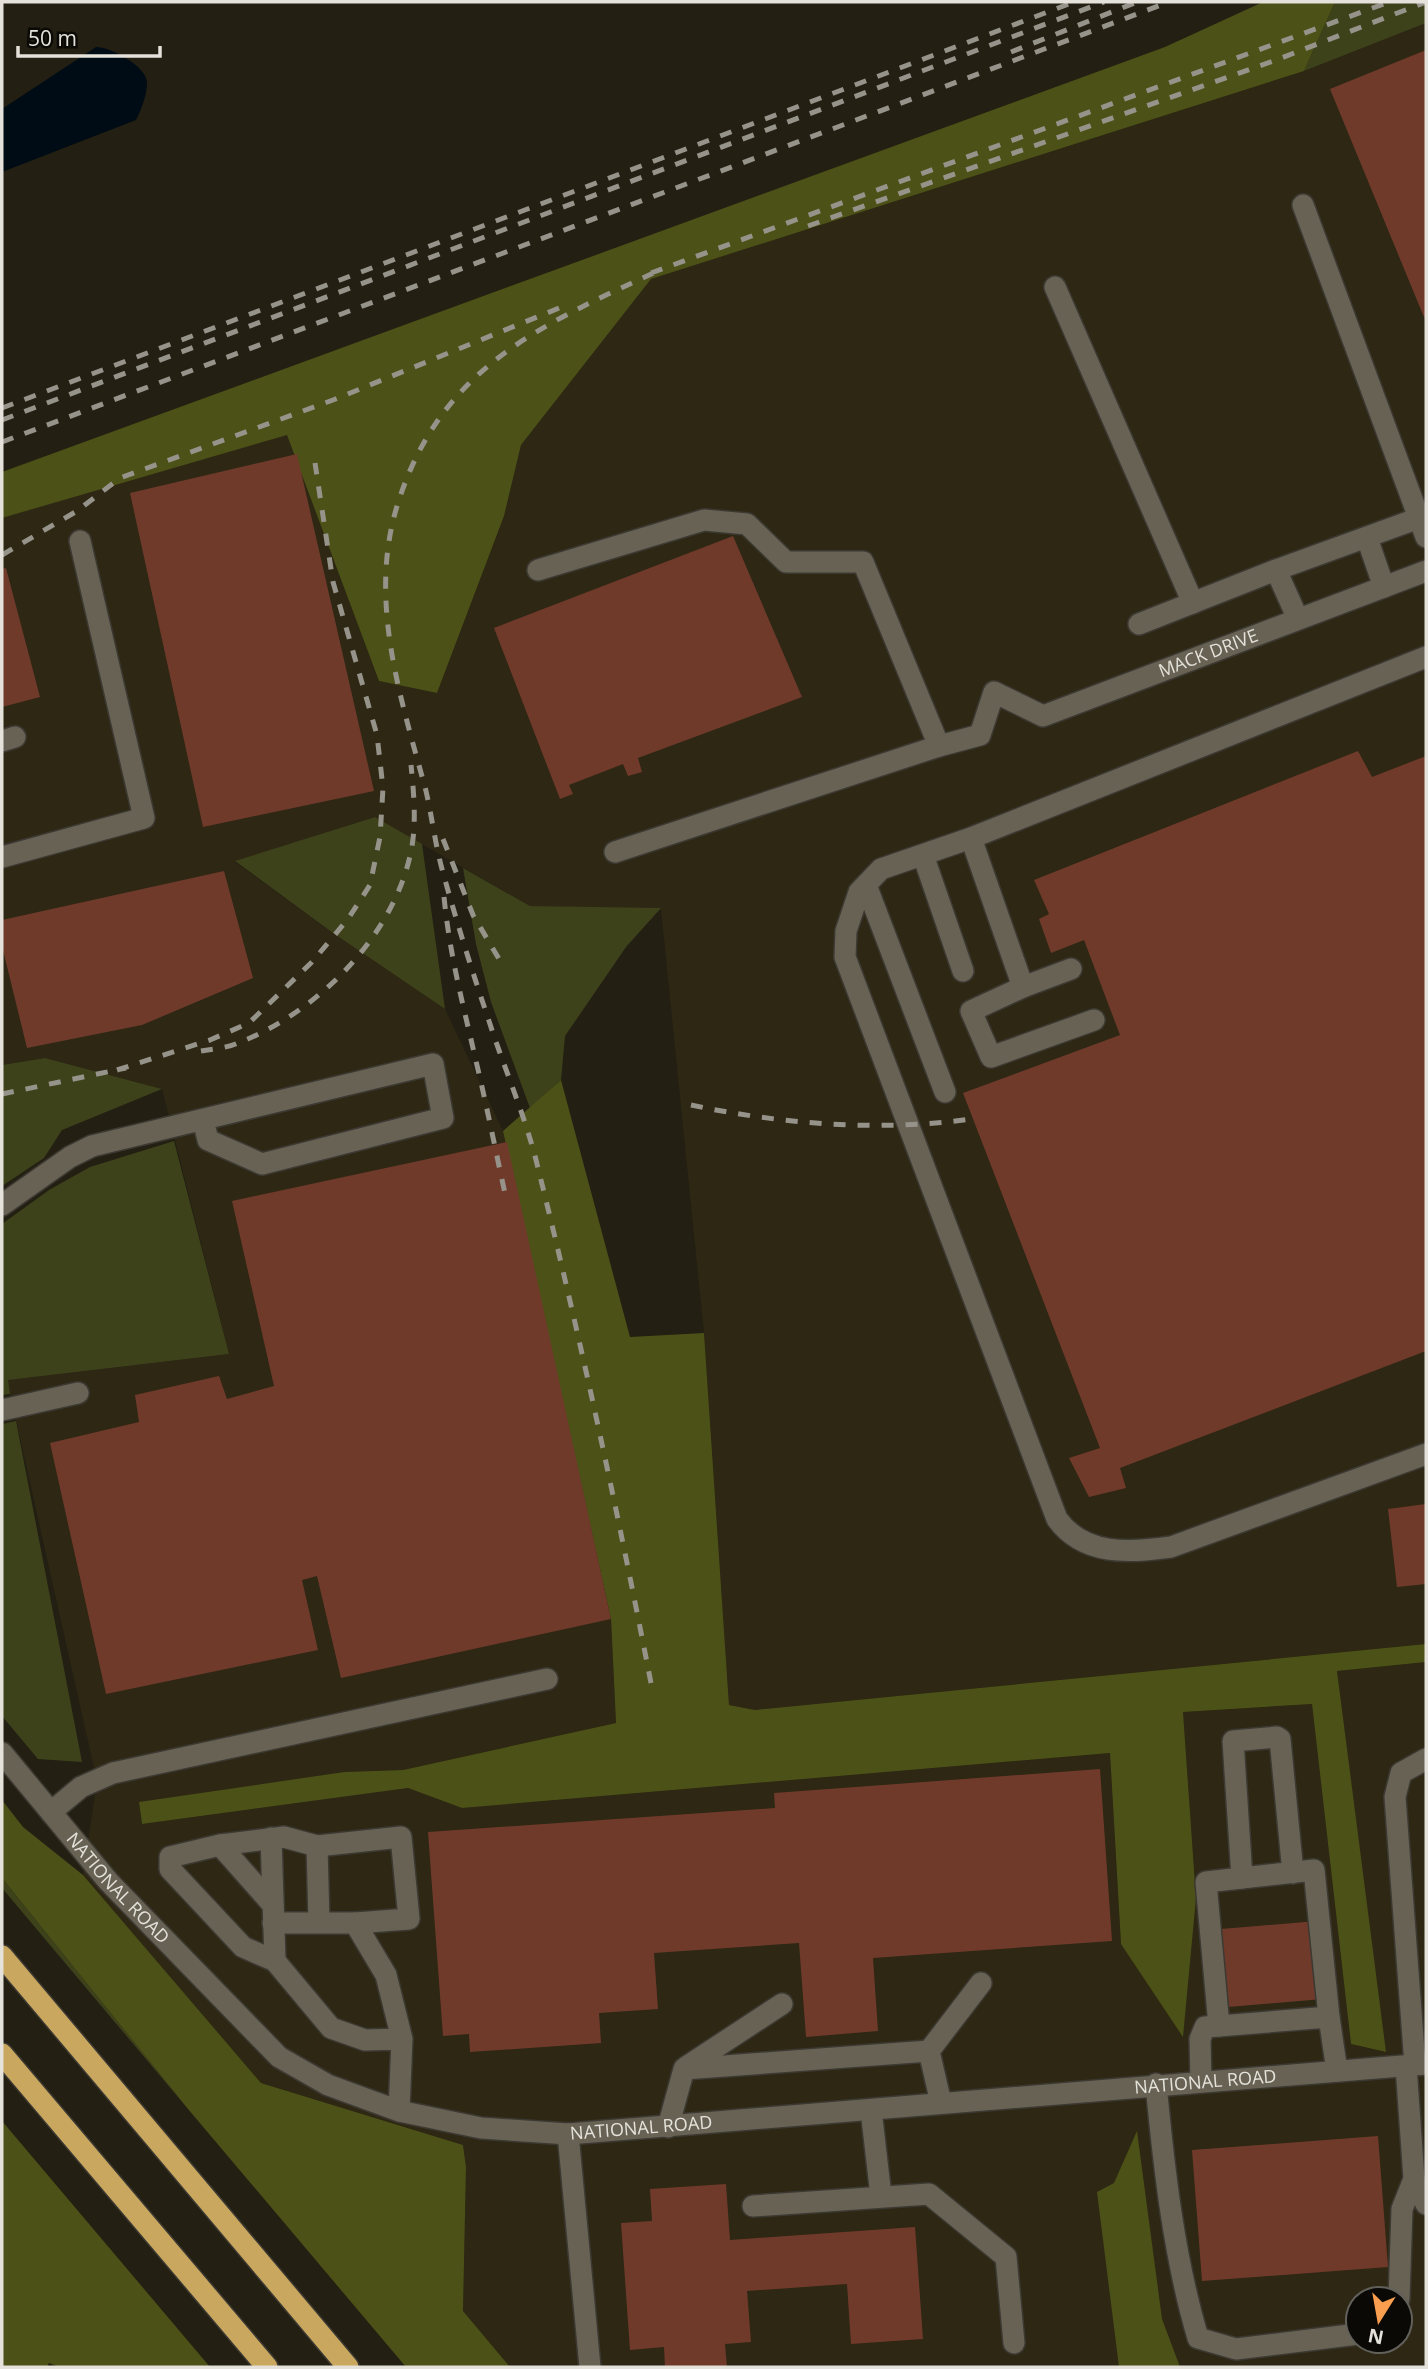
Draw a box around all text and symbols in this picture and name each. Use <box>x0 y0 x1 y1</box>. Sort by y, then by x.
scale bar <box>18 14 159 58</box>
text: 50 m <box>28 24 77 52</box>
street label: MACK DRIVE <box>1155 623 1261 682</box>
street label: NATIONAL ROAD <box>62 1827 175 1948</box>
street label: NATIONAL ROAD <box>1133 2063 1277 2099</box>
street label: NATIONAL ROAD <box>569 2109 713 2145</box>
north arrow <box>1344 2285 1414 2355</box>
text: N <box>1366 2322 1386 2351</box>

